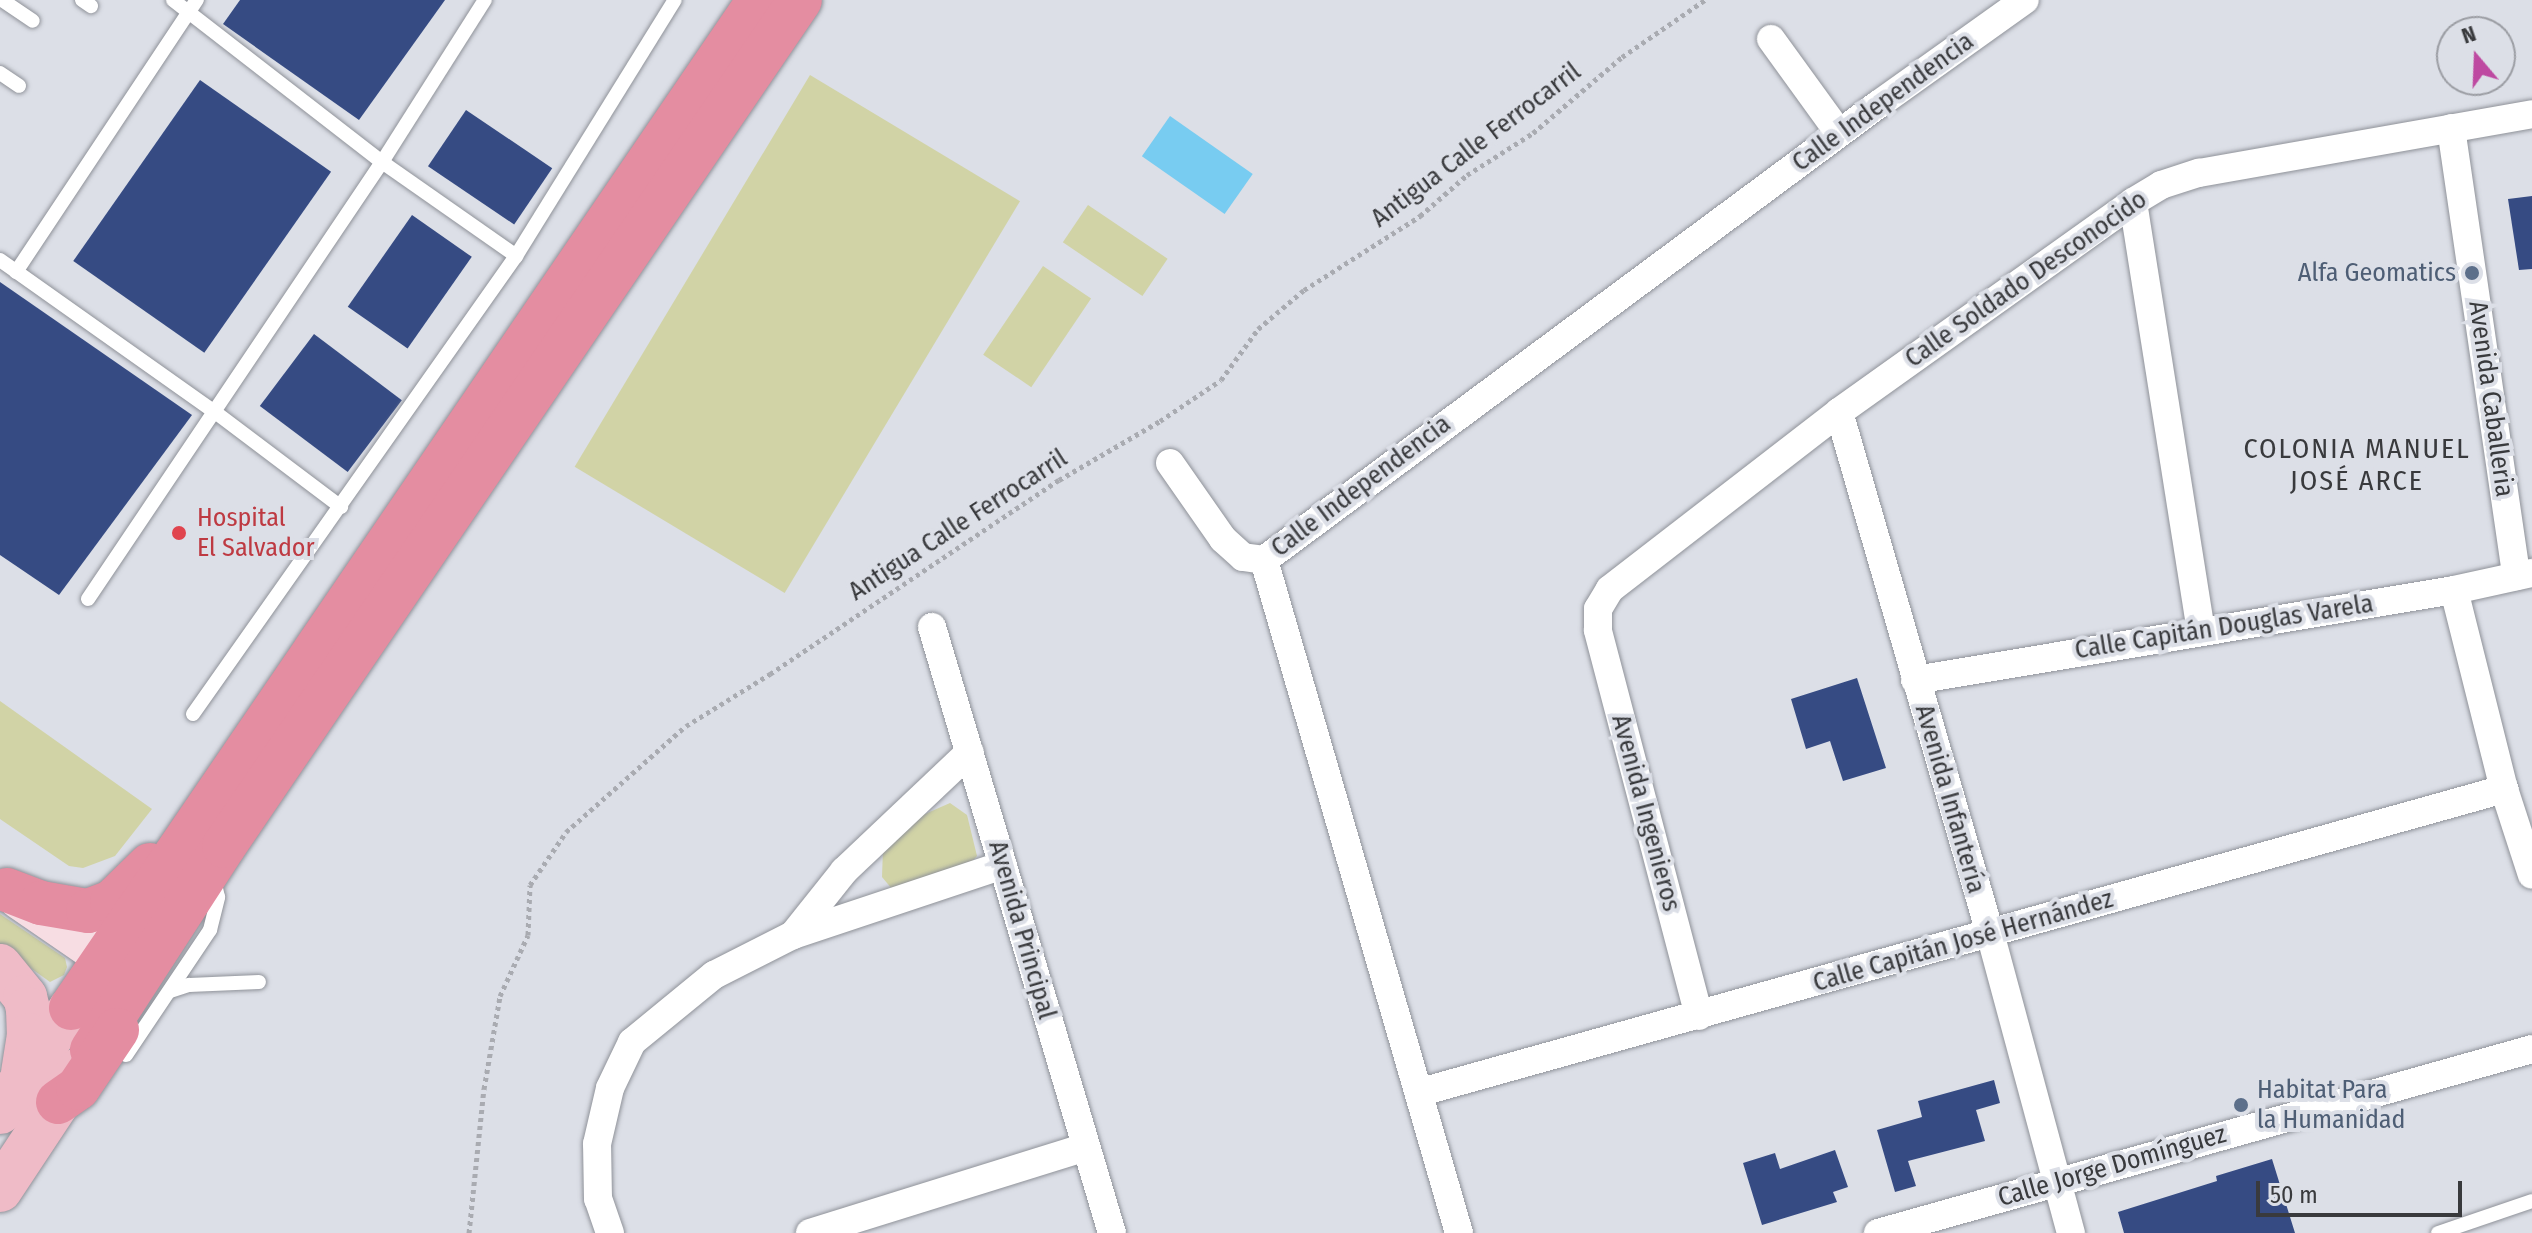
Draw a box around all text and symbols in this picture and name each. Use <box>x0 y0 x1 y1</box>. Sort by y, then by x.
north arrow <box>2436 16 2516 96</box>
text: N <box>2458 20 2479 50</box>
street label: Calle Independencia <box>1786 26 1980 178</box>
street label: Antigua Calle Ferrocarril <box>1365 56 1587 234</box>
street label: Calle Soldado Desconocido <box>1899 184 2153 374</box>
place label: Alfa Geomatics <box>2298 257 2456 289</box>
marker: Alfa Geomatics <box>2463 264 2481 282</box>
street label: Avenida Caballeria <box>2462 299 2520 499</box>
street label: Calle Independencia <box>1265 408 1457 564</box>
district label: COLONIA MANUEL JOSÉ ARCE <box>2243 432 2471 498</box>
street label: Antigua Calle Ferrocarril <box>843 443 1073 607</box>
place label: Hospital El Salvador <box>197 502 315 564</box>
marker: Hospital El Salvador <box>168 522 190 544</box>
street label: Calle Capitán Douglas Varela <box>2073 588 2375 666</box>
street label: Avenida Infantería <box>1908 701 1992 897</box>
street label: Avenida Ingenieros <box>1605 711 1687 915</box>
street label: Avenida Principal <box>982 837 1062 1023</box>
street label: Calle Capitán José Hernández <box>1809 883 2117 999</box>
place label: Habitat Para la Humanidad <box>2257 1074 2406 1136</box>
marker: Habitat Para la Humanidad <box>2232 1096 2250 1114</box>
street label: Calle Jorge Domínguez <box>1994 1119 2230 1213</box>
scale bar <box>2260 1165 2466 1215</box>
text: 50 m <box>2270 1181 2318 1209</box>

